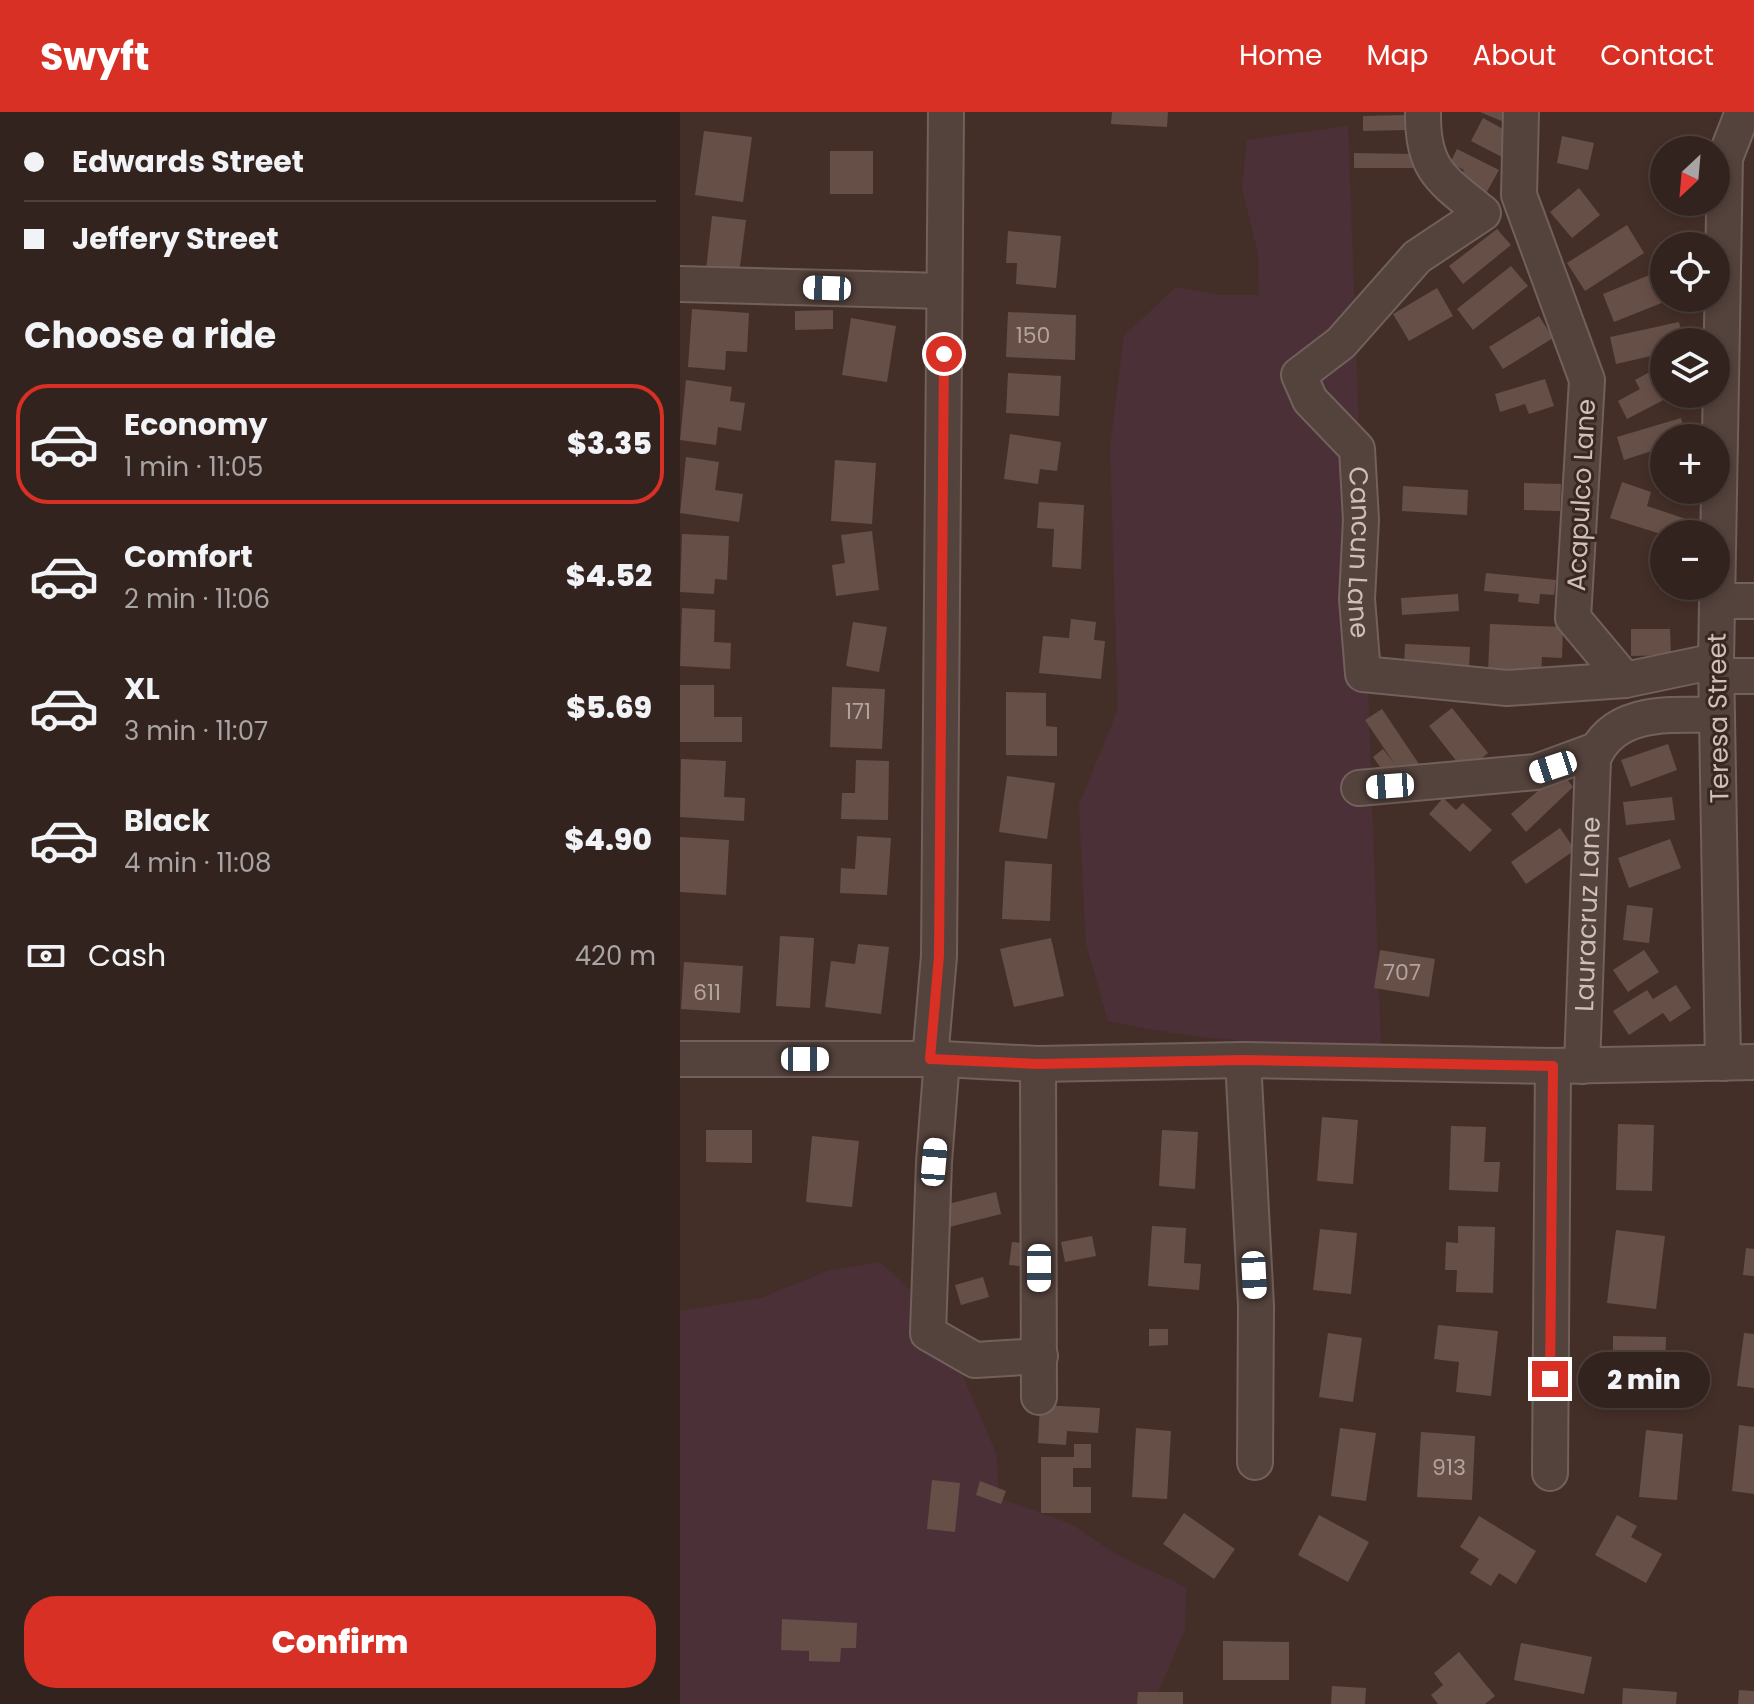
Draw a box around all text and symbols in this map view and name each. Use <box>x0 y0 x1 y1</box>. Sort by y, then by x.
text: Swyft <box>40 30 149 83</box>
text: Home <box>1239 36 1322 75</box>
text: Map <box>1366 36 1428 75</box>
text: About <box>1472 36 1556 75</box>
text: Contact <box>1600 36 1714 75</box>
north arrow <box>1650 136 1730 216</box>
map controls <box>1650 136 1730 600</box>
text: Edwards Street <box>72 140 304 183</box>
text: Jeffery Street <box>72 217 279 260</box>
button: locate <box>1650 232 1730 312</box>
car <box>803 275 851 301</box>
text: Choose a ride <box>24 310 276 361</box>
house number: 150 <box>1016 320 1050 351</box>
button: layers <box>1650 328 1730 408</box>
route start <box>926 336 962 372</box>
street label: Acapulco Lane <box>1558 398 1604 592</box>
text: Economy <box>124 403 268 446</box>
icon: car <box>28 408 100 480</box>
text: $3.35 <box>567 422 652 465</box>
button: + <box>1650 424 1730 504</box>
text: 1 min · 11:05 <box>124 449 263 485</box>
street label: Cancun Lane <box>1339 466 1379 640</box>
button: − <box>1650 520 1730 600</box>
text: Comfort <box>124 535 253 578</box>
icon: car <box>28 540 100 612</box>
text: $4.52 <box>566 554 652 597</box>
text: 2 min · 11:06 <box>124 581 270 617</box>
street label: Teresa Street <box>1699 633 1737 803</box>
text: XL <box>124 667 160 710</box>
icon: car <box>28 672 100 744</box>
text: $5.69 <box>566 686 652 729</box>
house number: 171 <box>845 696 871 727</box>
text: 3 min · 11:07 <box>124 713 268 749</box>
car <box>1526 748 1580 786</box>
car <box>1365 772 1415 800</box>
text: Black <box>124 799 210 842</box>
icon: car <box>28 804 100 876</box>
street label: Lauracruz Lane <box>1566 816 1609 1012</box>
text: $4.90 <box>565 818 652 861</box>
text: 4 min · 11:08 <box>124 845 271 881</box>
icon: cash <box>24 934 68 978</box>
text: Cash <box>88 934 166 977</box>
text: 420 m <box>575 938 656 974</box>
house number: 707 <box>1383 957 1421 988</box>
house number: 611 <box>693 977 721 1008</box>
car <box>781 1047 829 1071</box>
car <box>920 1137 948 1187</box>
car <box>1027 1244 1051 1292</box>
car <box>1241 1250 1267 1300</box>
callout: 2 min <box>1578 1351 1710 1407</box>
route end <box>1532 1361 1568 1397</box>
text: 2 min <box>1607 1362 1681 1398</box>
house number: 913 <box>1432 1452 1466 1483</box>
button: Confirm <box>24 1596 656 1688</box>

